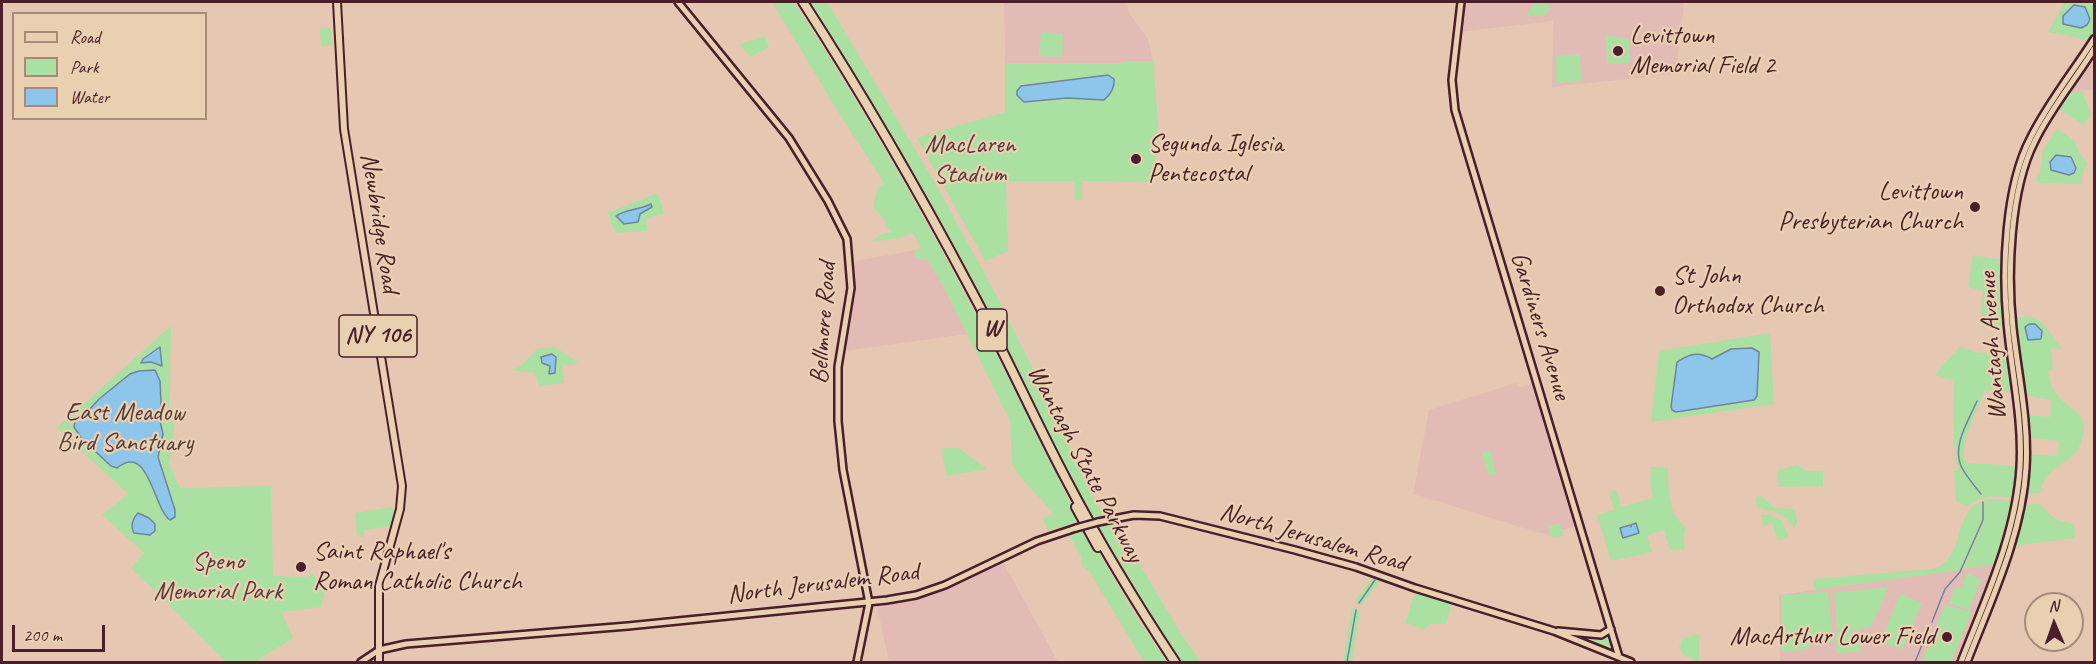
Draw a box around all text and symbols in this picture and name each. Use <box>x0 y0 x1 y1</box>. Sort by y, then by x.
legend <box>12 12 207 120</box>
place label: Levittown Memorial Field 2 <box>1630 20 1775 82</box>
text: Road <box>70 26 100 48</box>
marker: Levittown Memorial Field 2 <box>1611 44 1625 58</box>
text: Park <box>70 56 99 78</box>
text: Water <box>70 86 109 108</box>
place label: Segunda Iglesia Pentecostal <box>1148 128 1283 190</box>
park label: MacLaren Stadium <box>925 129 1015 190</box>
street label: Newbridge Road <box>353 151 405 295</box>
marker: Segunda Iglesia Pentecostal <box>1129 152 1143 166</box>
place label: Levittown Presbyterian Church <box>1778 176 1963 237</box>
marker: Levittown Presbyterian Church <box>1968 200 1982 214</box>
street label: Gardiners Avenue <box>1503 248 1577 404</box>
place label: St John Orthodox Church <box>1672 260 1824 322</box>
street label: Bellmore Road <box>804 261 844 385</box>
street label: Wantagh Avenue <box>1972 271 2014 421</box>
marker: St John Orthodox Church <box>1653 284 1667 298</box>
road number: W <box>977 309 1007 351</box>
road number: NY 106 <box>339 315 417 357</box>
street label: Wantagh State Parkway <box>1020 360 1150 568</box>
park label: East Meadow Bird Sanctuary <box>57 397 193 458</box>
street label: North Jerusalem Road <box>1216 496 1410 580</box>
place label: Saint Raphael's Roman Catholic Church <box>313 536 522 598</box>
park label: Speno Memorial Park <box>154 546 282 608</box>
street label: North Jerusalem Road <box>725 557 921 611</box>
marker: Saint Raphael's Roman Catholic Church <box>294 560 308 574</box>
north arrow <box>2024 592 2084 652</box>
text: N <box>2048 596 2059 616</box>
scale bar <box>15 613 108 651</box>
place label: MacArthur Lower Field <box>1730 621 1935 653</box>
text: 200 m <box>23 624 62 646</box>
marker: MacArthur Lower Field <box>1940 630 1954 644</box>

